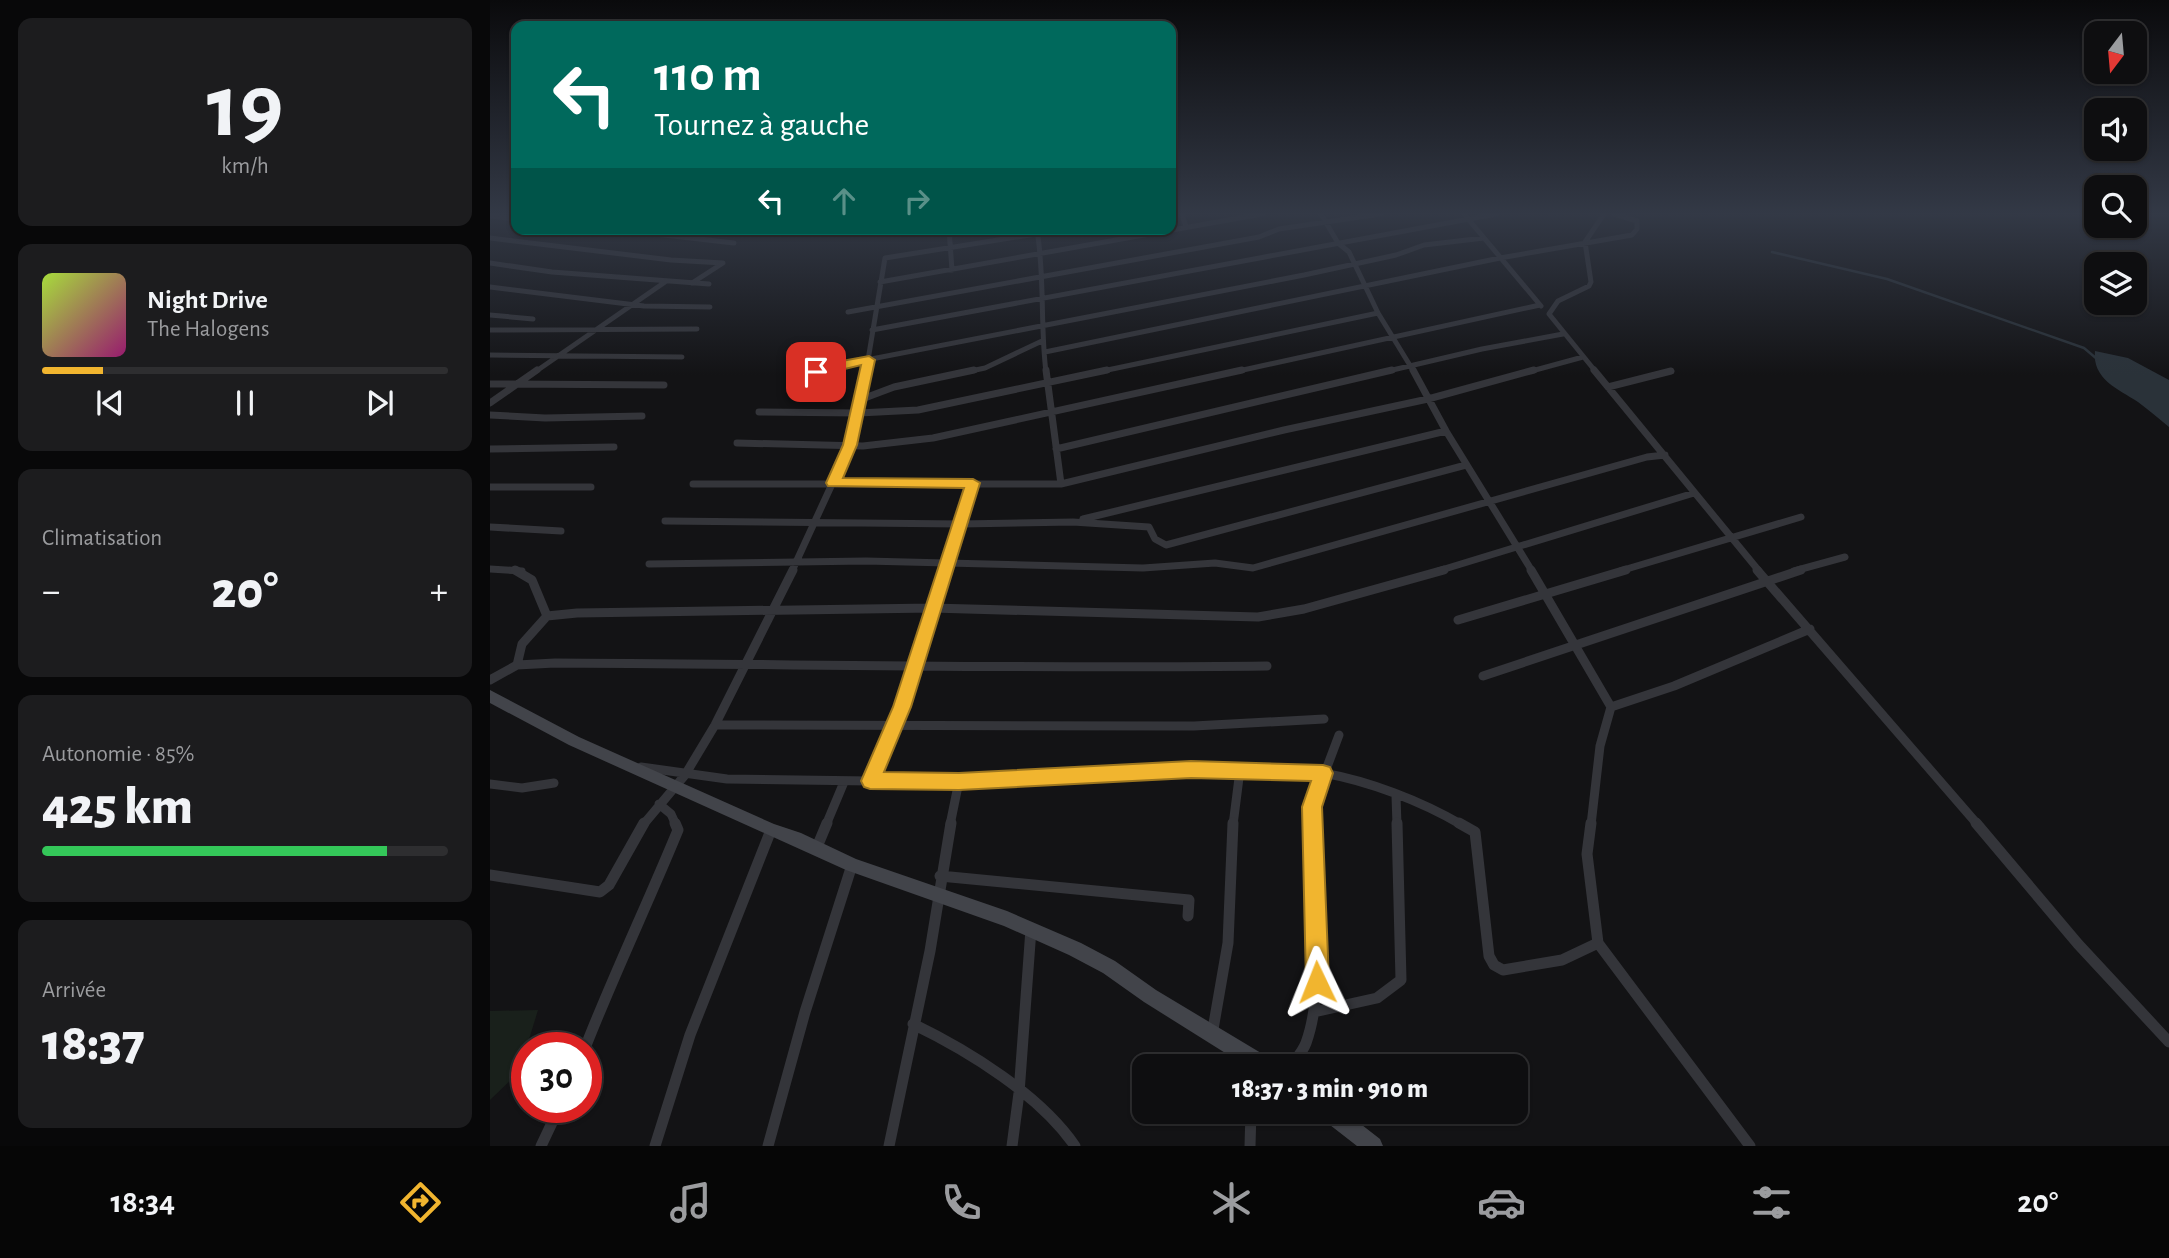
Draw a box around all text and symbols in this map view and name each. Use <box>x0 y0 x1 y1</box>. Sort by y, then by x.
north arrow <box>2084 21 2147 84</box>
map controls <box>2084 21 2147 315</box>
icon: left <box>539 49 630 140</box>
text: 110 m <box>654 51 762 100</box>
text: 19 <box>207 62 283 153</box>
button: sound <box>2084 98 2147 161</box>
text: Tournez à gauche <box>654 109 869 141</box>
text: km/h <box>221 155 269 178</box>
button: search <box>2084 175 2147 238</box>
icon: left <box>752 182 790 220</box>
icon: ahead <box>825 182 863 220</box>
icon: right <box>898 182 936 220</box>
button: layers <box>2084 252 2147 315</box>
text: Night Drive <box>147 287 268 313</box>
text: The Halogens <box>147 318 269 341</box>
pin <box>786 342 846 402</box>
icon: arrive <box>797 353 835 391</box>
icon: previous <box>91 384 129 422</box>
icon: pause <box>226 384 264 422</box>
icon: next <box>361 384 399 422</box>
text: Climatisation <box>42 527 162 550</box>
text: 20° <box>211 565 279 617</box>
text: − <box>42 573 60 611</box>
text: + <box>430 573 448 611</box>
text: Autonomie · 85% <box>42 743 194 766</box>
text: 425 km <box>42 781 193 833</box>
position arrow <box>1280 945 1354 1019</box>
text: Arrivée <box>42 979 106 1002</box>
text: 18:37 <box>42 1017 145 1069</box>
speed limit sign: 30 <box>511 1032 602 1123</box>
text: 18:37 · 3 min · 910 m <box>1232 1076 1428 1102</box>
icon: directions <box>396 1178 445 1227</box>
icon: music <box>666 1178 715 1227</box>
icon: phone <box>937 1178 986 1227</box>
icon: climate <box>1207 1178 1256 1227</box>
icon: car <box>1477 1178 1526 1227</box>
icon: filters <box>1747 1178 1796 1227</box>
text: 18:34 <box>111 1186 175 1218</box>
text: 20° <box>2017 1186 2058 1218</box>

